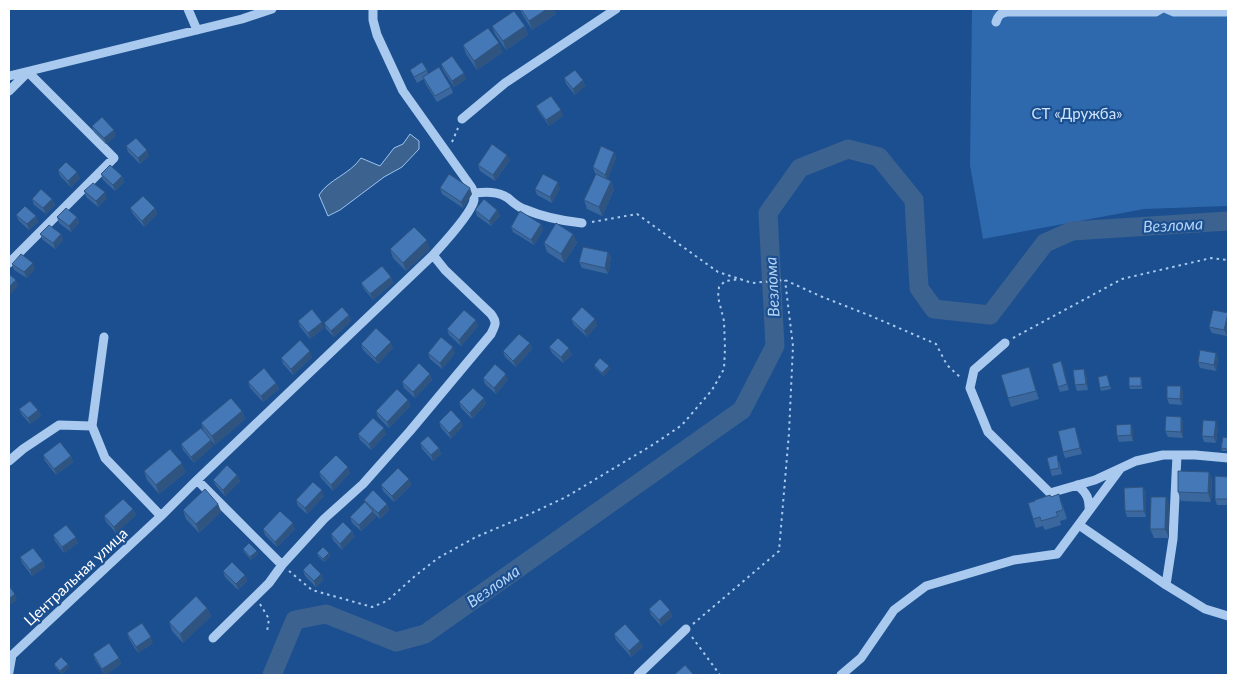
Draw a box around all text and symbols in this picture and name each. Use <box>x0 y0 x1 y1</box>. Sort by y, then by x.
park label: СТ «Дружба» <box>1031 104 1123 122</box>
water label: Везлома <box>1142 213 1204 236</box>
water label: Везлома <box>760 256 783 318</box>
street label: Центральная улица <box>20 524 131 629</box>
water label: Везлома <box>463 561 523 611</box>

